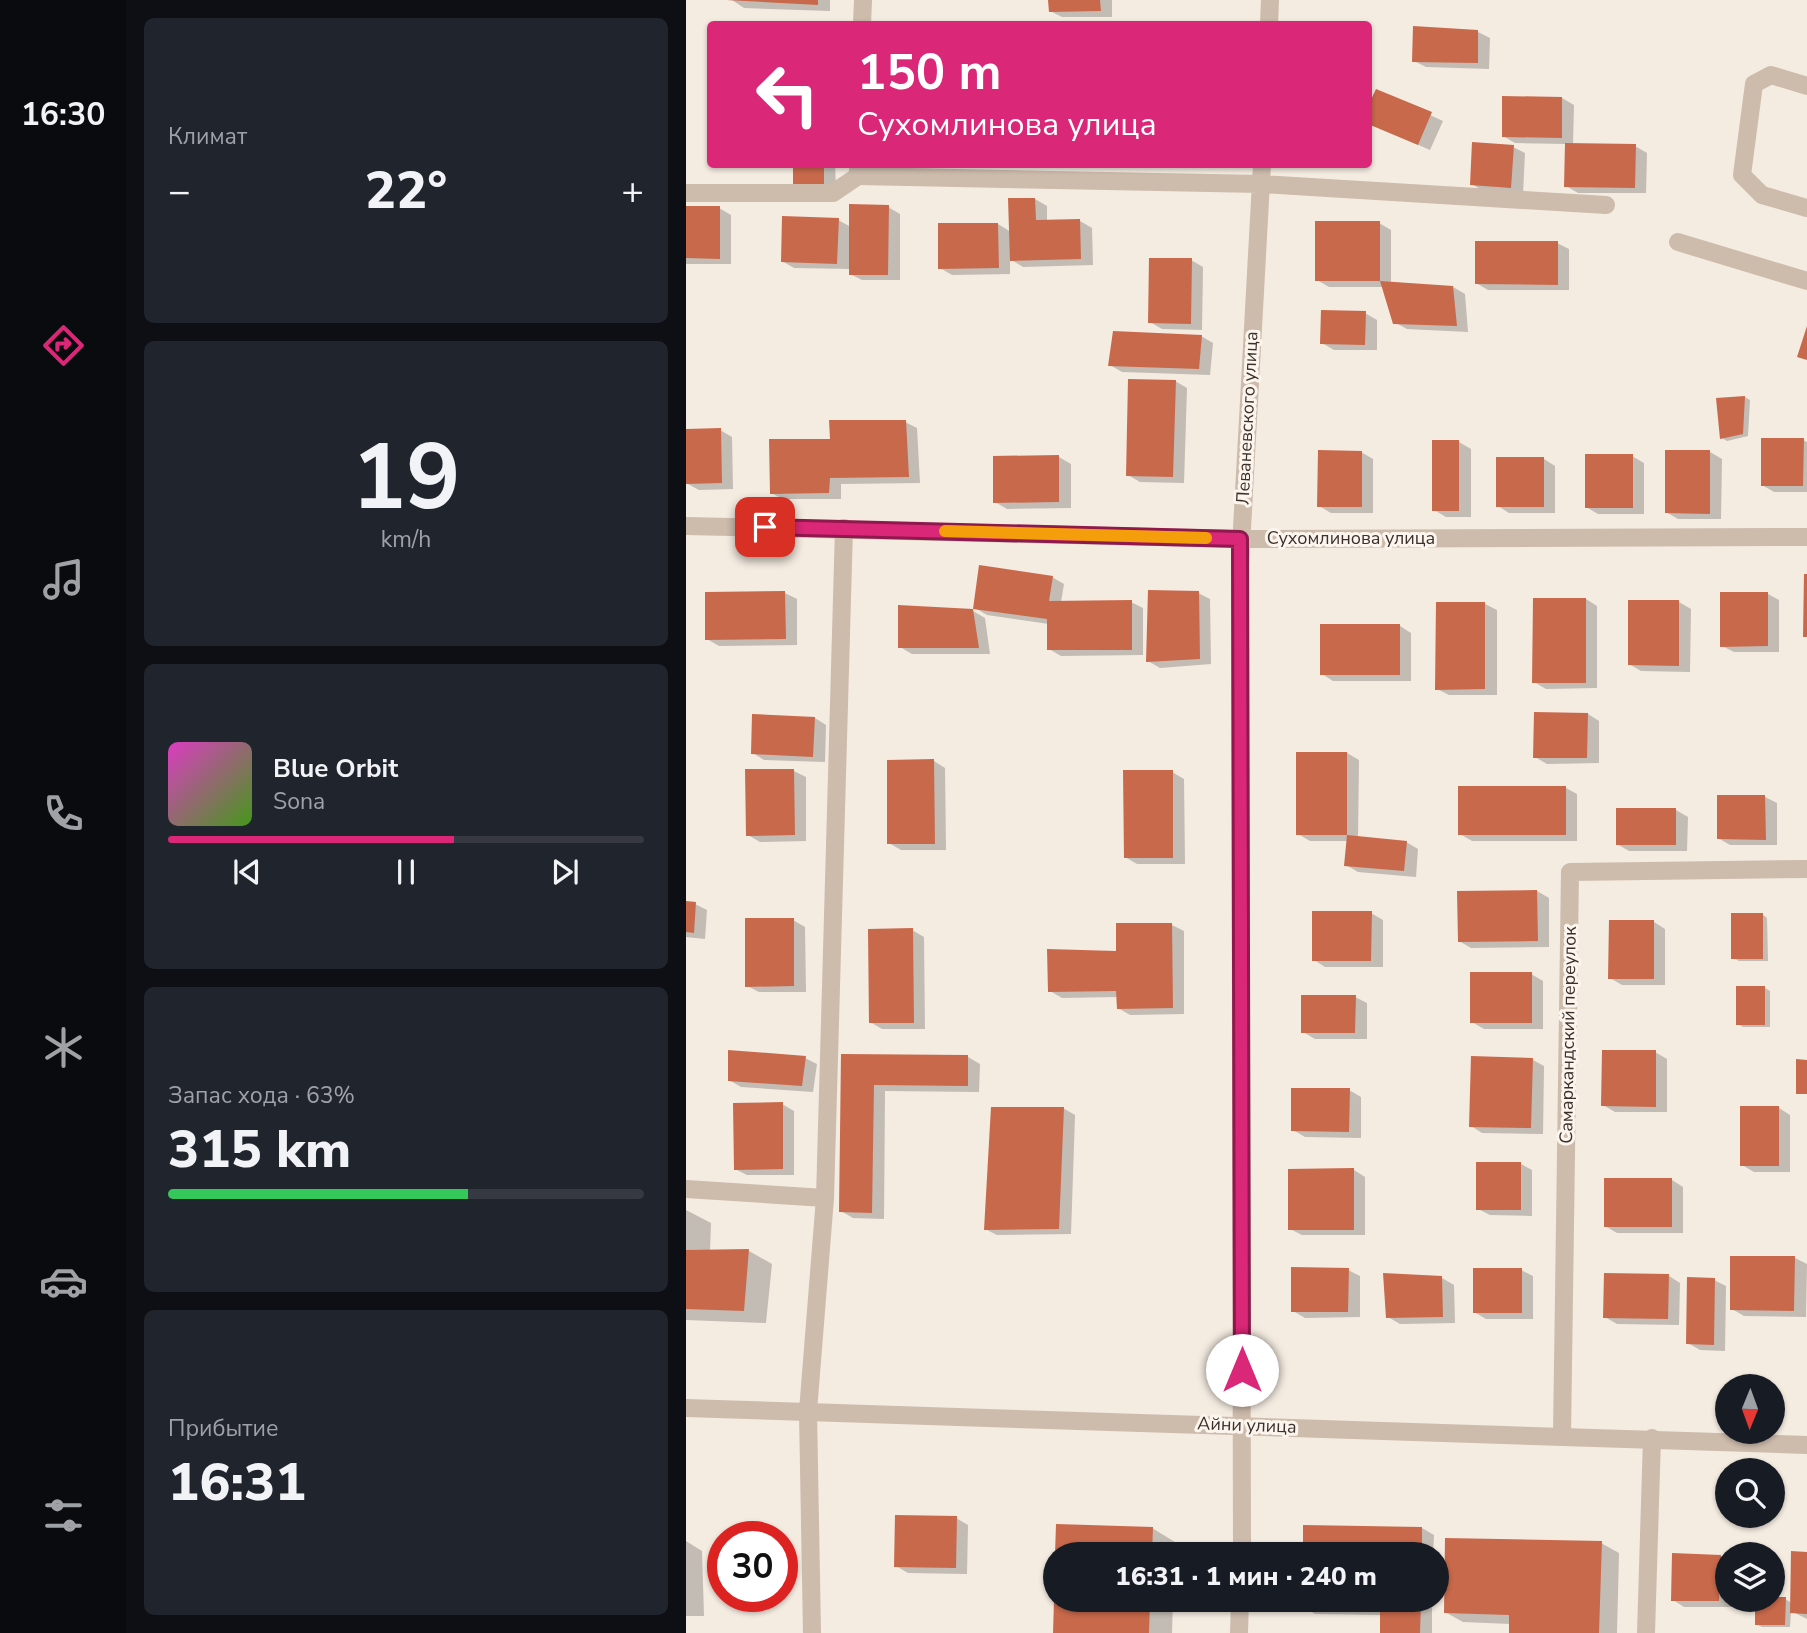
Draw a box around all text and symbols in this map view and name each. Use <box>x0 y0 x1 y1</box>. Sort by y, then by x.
text: 150 m <box>857 39 1001 106</box>
icon: left <box>742 49 833 140</box>
text: 16:30 <box>21 93 105 136</box>
text: Сухомлинова улица <box>857 103 1157 146</box>
text: Климат <box>168 121 247 152</box>
text: 22° <box>365 155 447 226</box>
text: − <box>168 166 191 217</box>
text: + <box>621 166 644 217</box>
icon: directions <box>39 321 88 370</box>
street label: Леваневского улица <box>1230 331 1264 505</box>
text: 19 <box>351 416 461 540</box>
pin <box>735 497 795 557</box>
icon: arrive <box>746 508 784 546</box>
text: km/h <box>381 524 431 555</box>
street label: Сухомлинова улица <box>1267 526 1435 550</box>
icon: music <box>39 555 88 604</box>
text: Blue Orbit <box>273 751 398 786</box>
text: Sona <box>273 786 325 817</box>
icon: phone <box>39 789 88 838</box>
icon: previous <box>228 853 266 891</box>
icon: pause <box>387 853 425 891</box>
icon: next <box>546 853 584 891</box>
street label: Самаркандский переулок <box>1554 926 1582 1144</box>
icon: climate <box>39 1023 88 1072</box>
text: Запас хода · 63% <box>168 1080 355 1111</box>
text: 315 km <box>168 1114 351 1185</box>
icon: car <box>39 1257 88 1306</box>
position arrow <box>1205 1333 1279 1407</box>
north arrow <box>1715 1374 1785 1444</box>
map controls <box>1715 1374 1785 1612</box>
street label: Айни улица <box>1197 1411 1297 1439</box>
text: Прибытие <box>168 1413 278 1444</box>
text: 16:31 <box>168 1447 306 1518</box>
button: search <box>1715 1458 1785 1528</box>
icon: filters <box>39 1491 88 1540</box>
speed limit sign: 30 <box>707 1521 798 1612</box>
button: layers <box>1715 1542 1785 1612</box>
text: 16:31 · 1 мин · 240 m <box>1115 1559 1377 1594</box>

